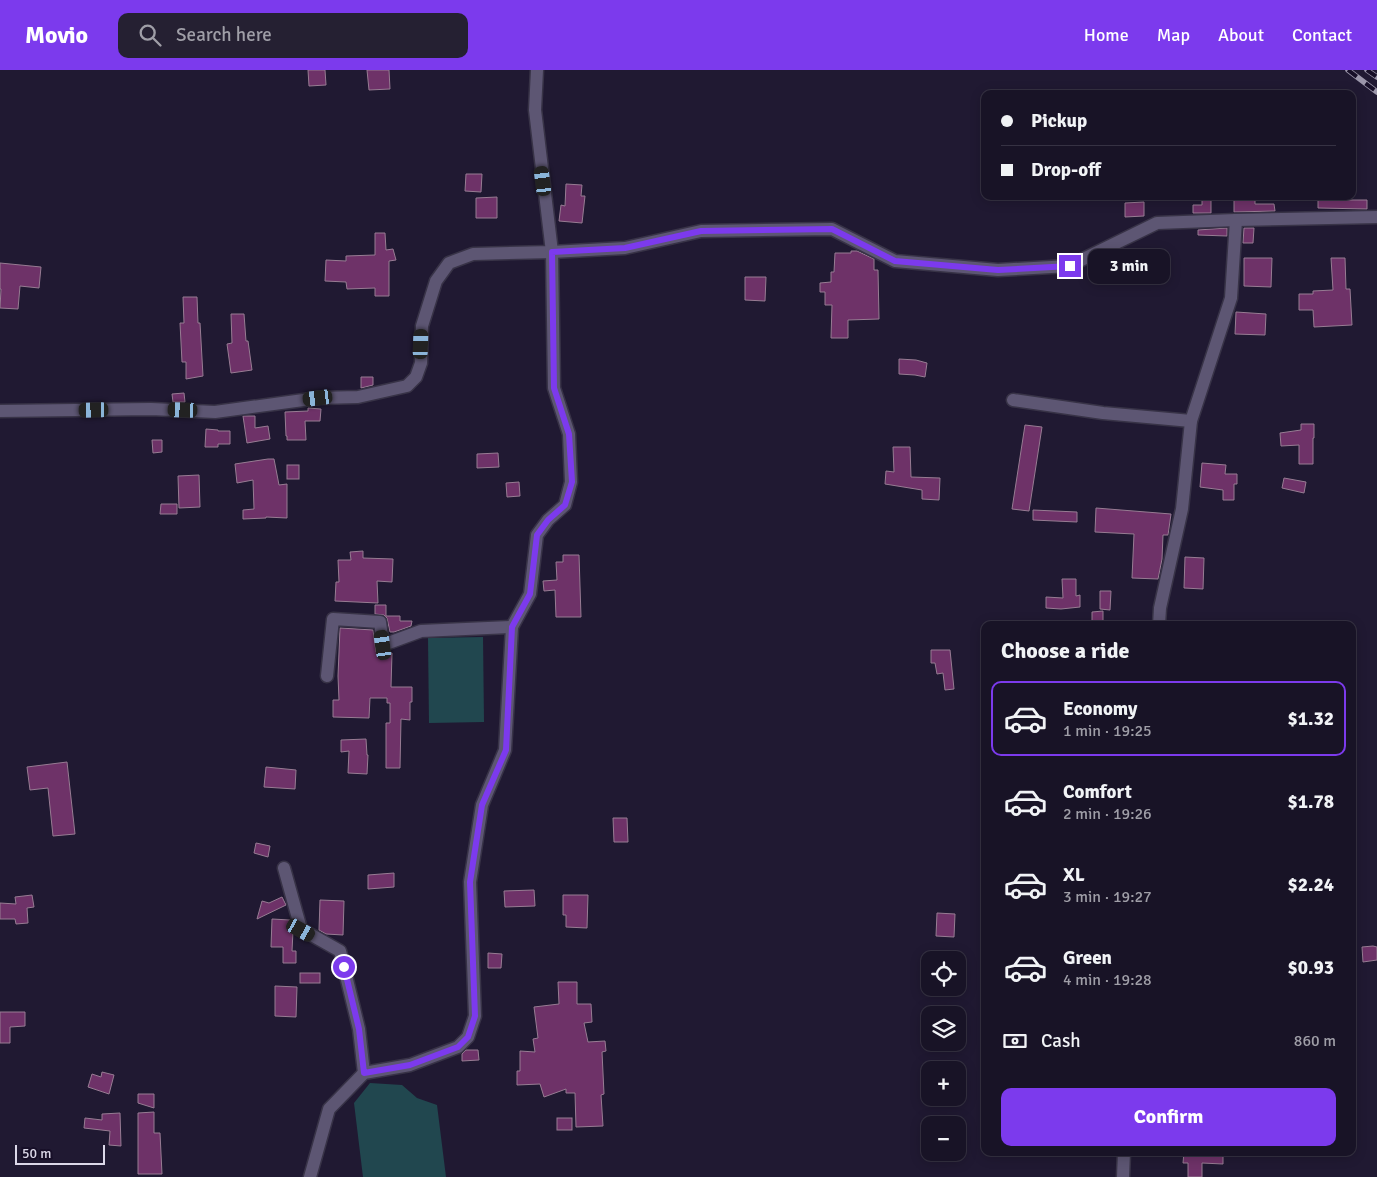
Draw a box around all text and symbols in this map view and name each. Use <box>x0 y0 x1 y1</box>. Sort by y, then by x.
search box <box>118 13 468 58</box>
text: Movio <box>25 20 88 50</box>
icon: search <box>136 21 164 49</box>
text: Search here <box>176 23 272 47</box>
text: Home <box>1084 24 1129 46</box>
text: Map <box>1157 24 1190 46</box>
text: About <box>1218 24 1264 46</box>
text: Contact <box>1292 24 1352 46</box>
text: Pickup <box>1031 109 1087 133</box>
text: Drop-off <box>1031 158 1101 182</box>
car <box>533 165 552 197</box>
callout: 3 min <box>1088 248 1170 284</box>
route end <box>1059 255 1081 277</box>
text: 3 min <box>1110 256 1148 276</box>
car <box>412 329 429 359</box>
car <box>302 389 333 407</box>
car <box>78 402 109 418</box>
car <box>167 402 198 418</box>
car <box>373 629 392 661</box>
text: Choose a ride <box>1001 637 1129 664</box>
icon: car <box>1003 696 1048 741</box>
text: Economy <box>1063 697 1137 721</box>
text: $1.32 <box>1288 707 1334 731</box>
text: 1 min · 19:25 <box>1063 721 1152 741</box>
icon: car <box>1003 779 1048 824</box>
text: Comfort <box>1063 780 1132 804</box>
text: $1.78 <box>1288 790 1334 814</box>
text: 2 min · 19:26 <box>1063 804 1152 824</box>
icon: car <box>1003 862 1048 907</box>
text: XL <box>1063 863 1085 887</box>
text: $2.24 <box>1288 873 1334 897</box>
text: 3 min · 19:27 <box>1063 887 1152 907</box>
car <box>284 916 317 944</box>
icon: car <box>1003 945 1048 990</box>
text: Green <box>1063 946 1112 970</box>
map controls <box>921 951 966 1161</box>
button: locate <box>921 951 966 996</box>
route start <box>333 956 355 978</box>
text: $0.93 <box>1288 956 1334 980</box>
text: 4 min · 19:28 <box>1063 970 1152 990</box>
button: layers <box>921 1006 966 1051</box>
icon: cash <box>1001 1027 1029 1055</box>
text: Cash <box>1041 1029 1081 1053</box>
text: 860 m <box>1294 1031 1336 1051</box>
button: + <box>921 1061 966 1106</box>
button: Confirm <box>1001 1088 1336 1146</box>
button: − <box>921 1116 966 1161</box>
scale bar <box>15 1142 105 1165</box>
text: 50 m <box>22 1145 51 1162</box>

